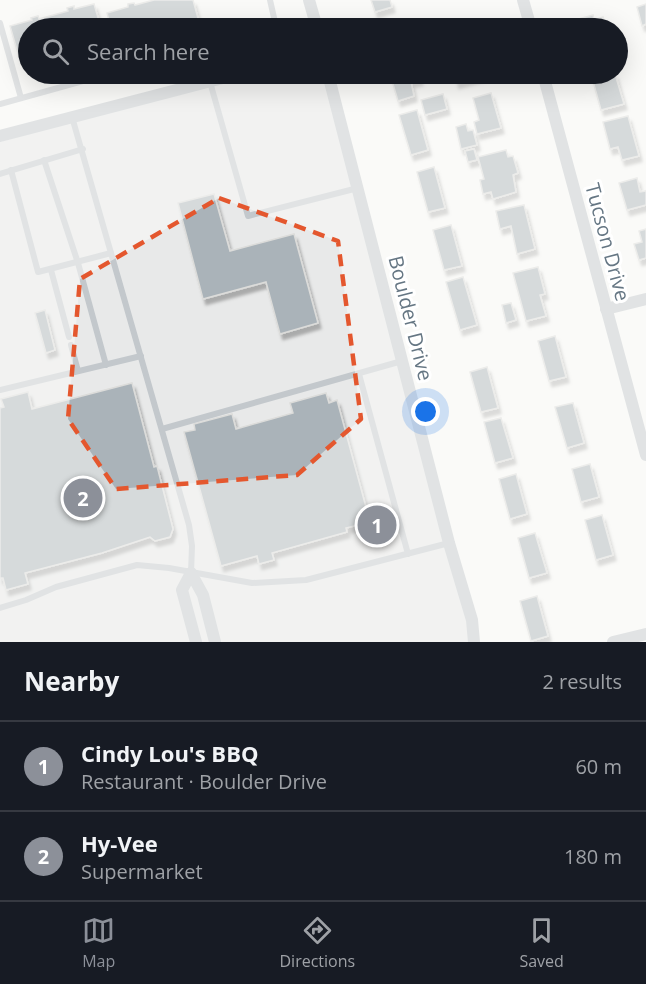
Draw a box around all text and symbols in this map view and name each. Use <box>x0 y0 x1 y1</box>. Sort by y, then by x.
search box <box>18 18 628 84</box>
icon: search <box>39 35 72 68</box>
text: Search here <box>87 36 210 66</box>
street label: Tucson Drive <box>579 180 637 304</box>
street label: Boulder Drive <box>382 253 440 383</box>
your location <box>411 397 440 426</box>
pin: 2 <box>64 476 103 520</box>
pin: 1 <box>358 502 397 548</box>
text: Nearby <box>24 663 119 699</box>
text: 2 results <box>542 668 622 695</box>
text: Cindy Lou's BBQ <box>81 738 258 768</box>
text: 1 <box>38 753 49 780</box>
text: 60 m <box>575 753 622 780</box>
text: Restaurant · Boulder Drive <box>81 768 327 795</box>
text: Hy-Vee <box>81 828 158 858</box>
text: 2 <box>38 843 49 870</box>
text: 180 m <box>564 843 622 870</box>
text: Supermarket <box>81 858 203 885</box>
tab: Map <box>82 914 115 972</box>
tab: Directions <box>280 914 355 972</box>
tab: Saved <box>519 914 564 972</box>

